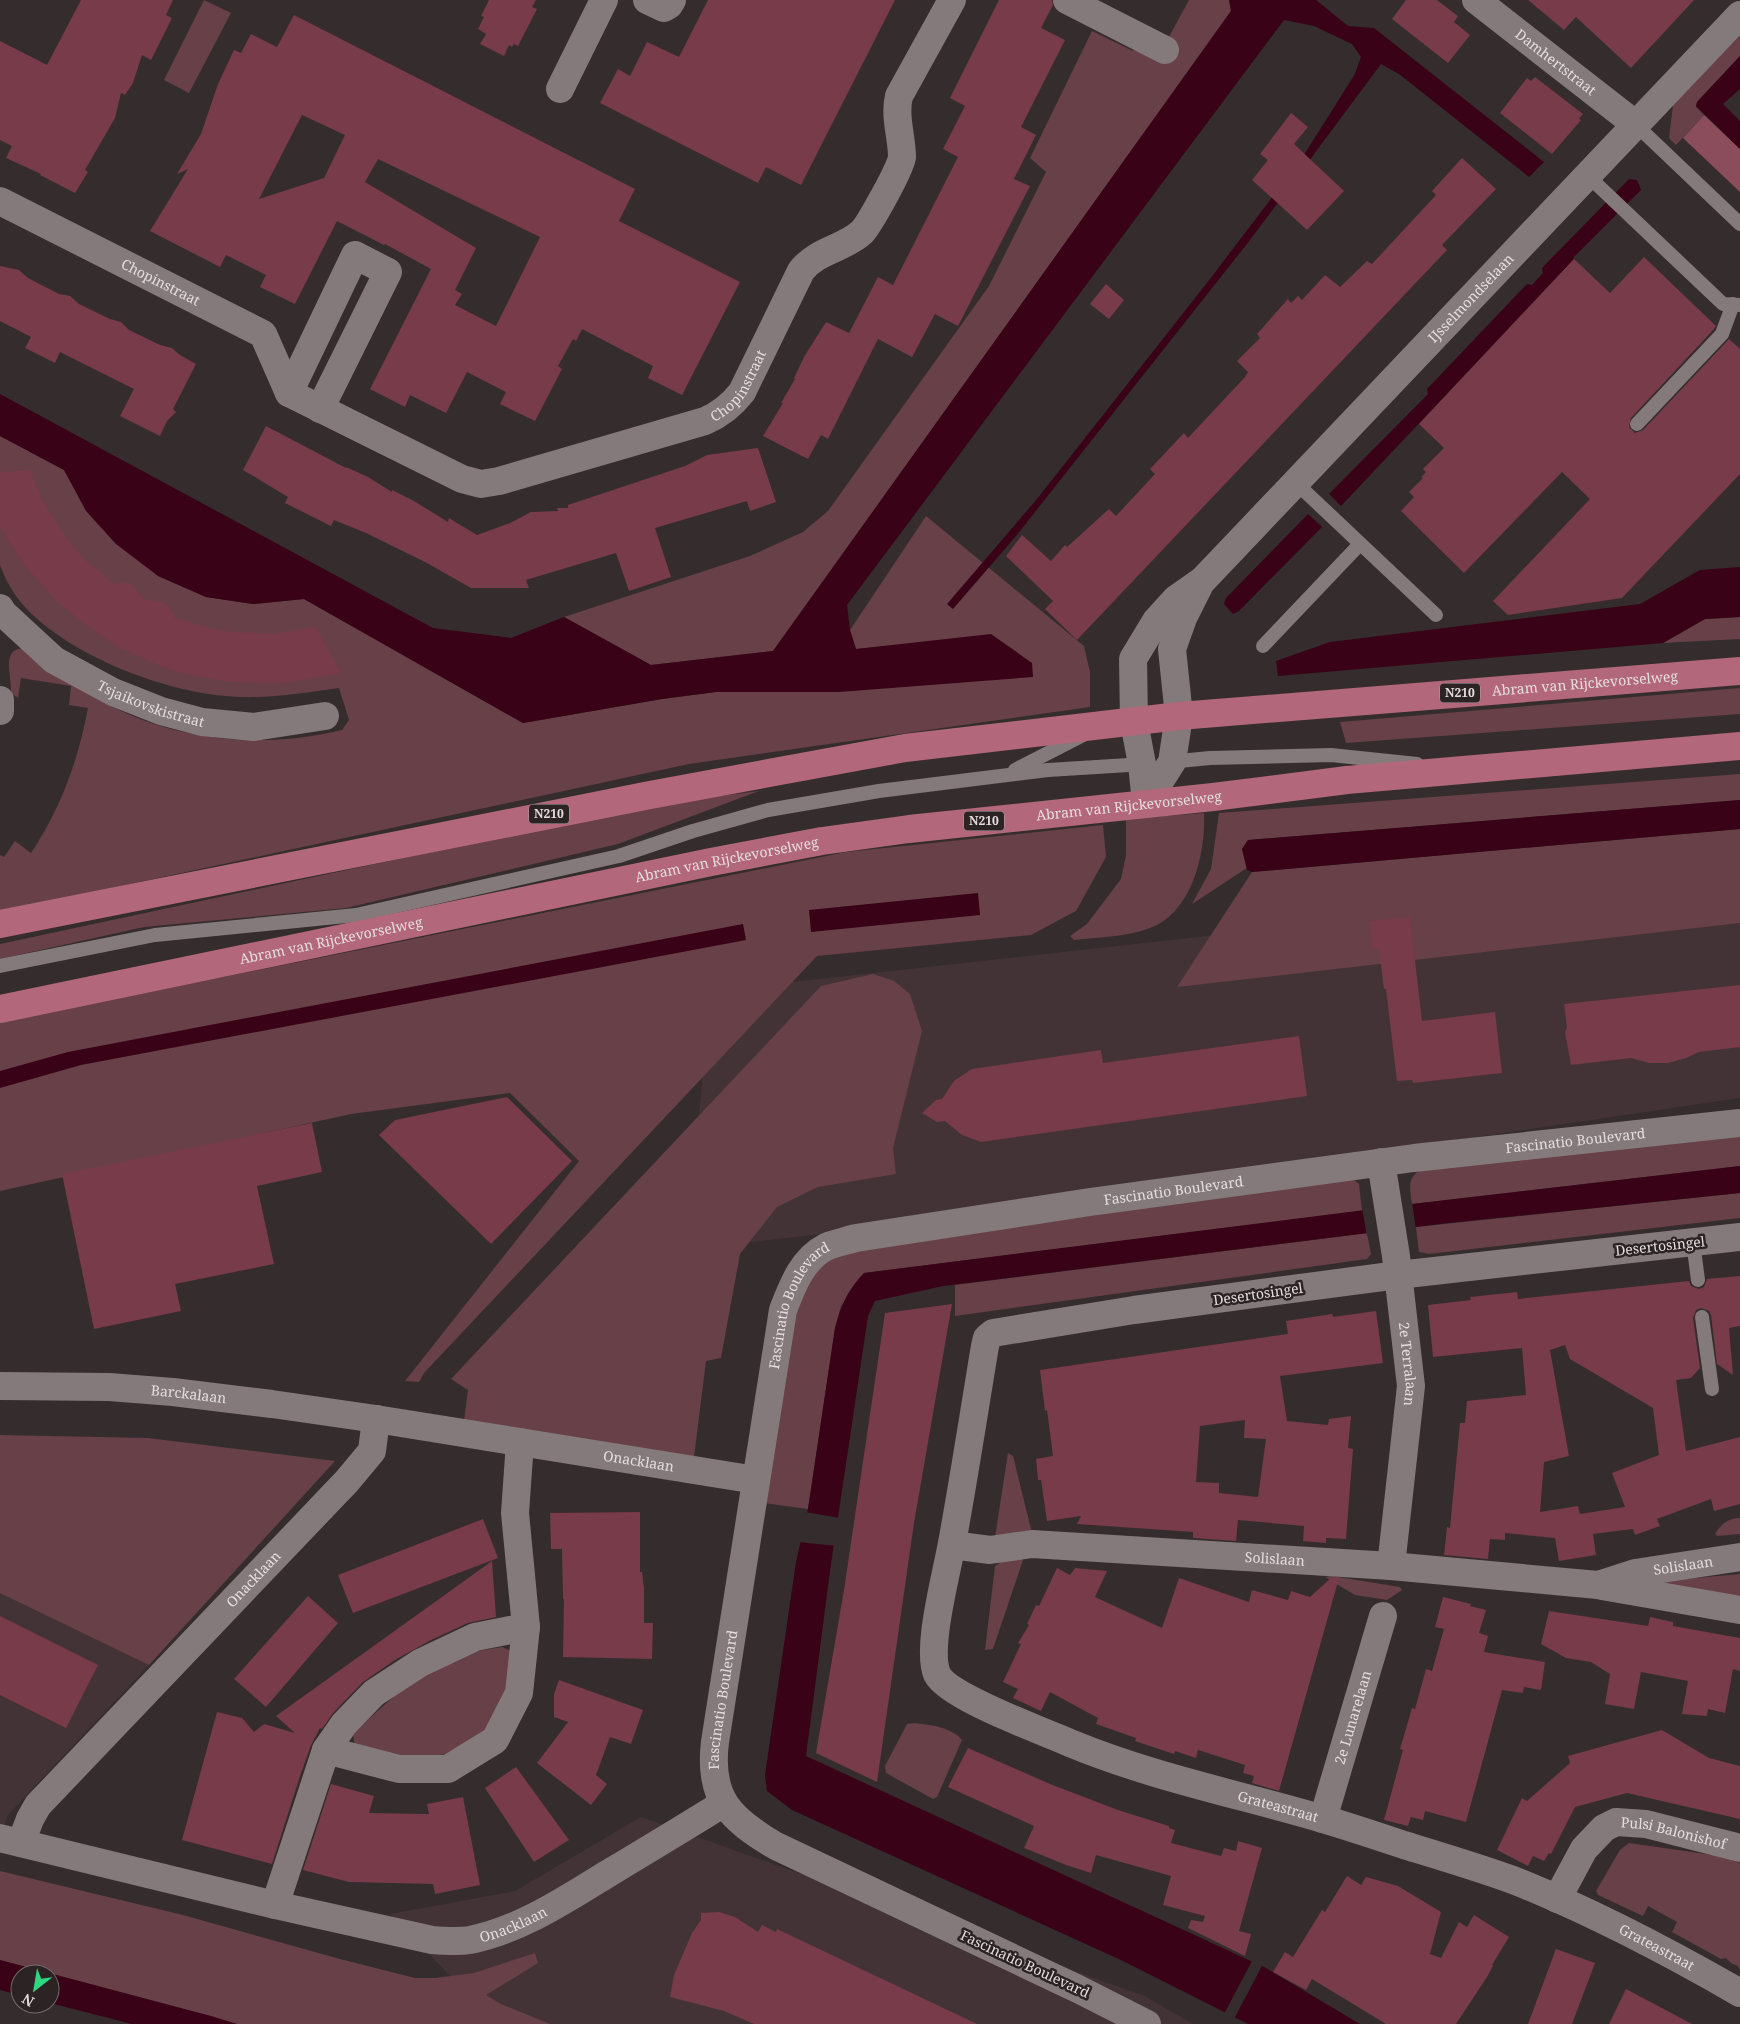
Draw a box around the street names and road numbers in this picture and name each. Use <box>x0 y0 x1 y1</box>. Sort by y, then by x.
street label: Damhertstraat <box>1512 24 1600 99</box>
street label: IJsselmondselaan <box>1423 249 1518 347</box>
street label: Chopinstraat <box>118 254 204 310</box>
street label: Chopinstraat <box>707 347 770 426</box>
street label: Abram van Rijckevorselweg <box>1491 666 1679 700</box>
street label: Tsjaikovskistraat <box>94 675 207 731</box>
road number: N210 <box>1440 684 1480 702</box>
street label: Abram van Rijckevorselweg <box>1035 786 1223 825</box>
road number: N210 <box>529 804 569 824</box>
road number: N210 <box>964 811 1004 830</box>
street label: Abram van Rijckevorselweg <box>633 832 820 886</box>
street label: Abram van Rijckevorselweg <box>238 912 425 968</box>
street label: Fascinatio Boulevard <box>1504 1123 1647 1157</box>
street label: Fascinatio Boulevard <box>1103 1171 1245 1209</box>
street label: Desertosingel <box>1614 1231 1706 1260</box>
street label: Fascinatio Boulevard <box>764 1237 833 1370</box>
street label: Desertosingel <box>1212 1278 1305 1309</box>
street label: 2e Terralaan <box>1395 1321 1421 1407</box>
street label: Barckalaan <box>150 1380 228 1407</box>
street label: Onacklaan <box>602 1446 676 1476</box>
street label: Onacklaan <box>222 1546 285 1611</box>
street label: Solislaan <box>1244 1547 1305 1570</box>
street label: Solislaan <box>1652 1551 1714 1579</box>
street label: Fascinatio Boulevard <box>704 1628 742 1770</box>
street label: 2e Lunarelaan <box>1330 1668 1375 1766</box>
street label: Grateastraat <box>1236 1786 1321 1826</box>
street label: Pulsi Balonishof <box>1620 1812 1730 1854</box>
street label: Onacklaan <box>477 1902 550 1946</box>
street label: Grateastraat <box>1616 1919 1698 1975</box>
street label: Fascinatio Boulevard <box>958 1925 1093 2002</box>

